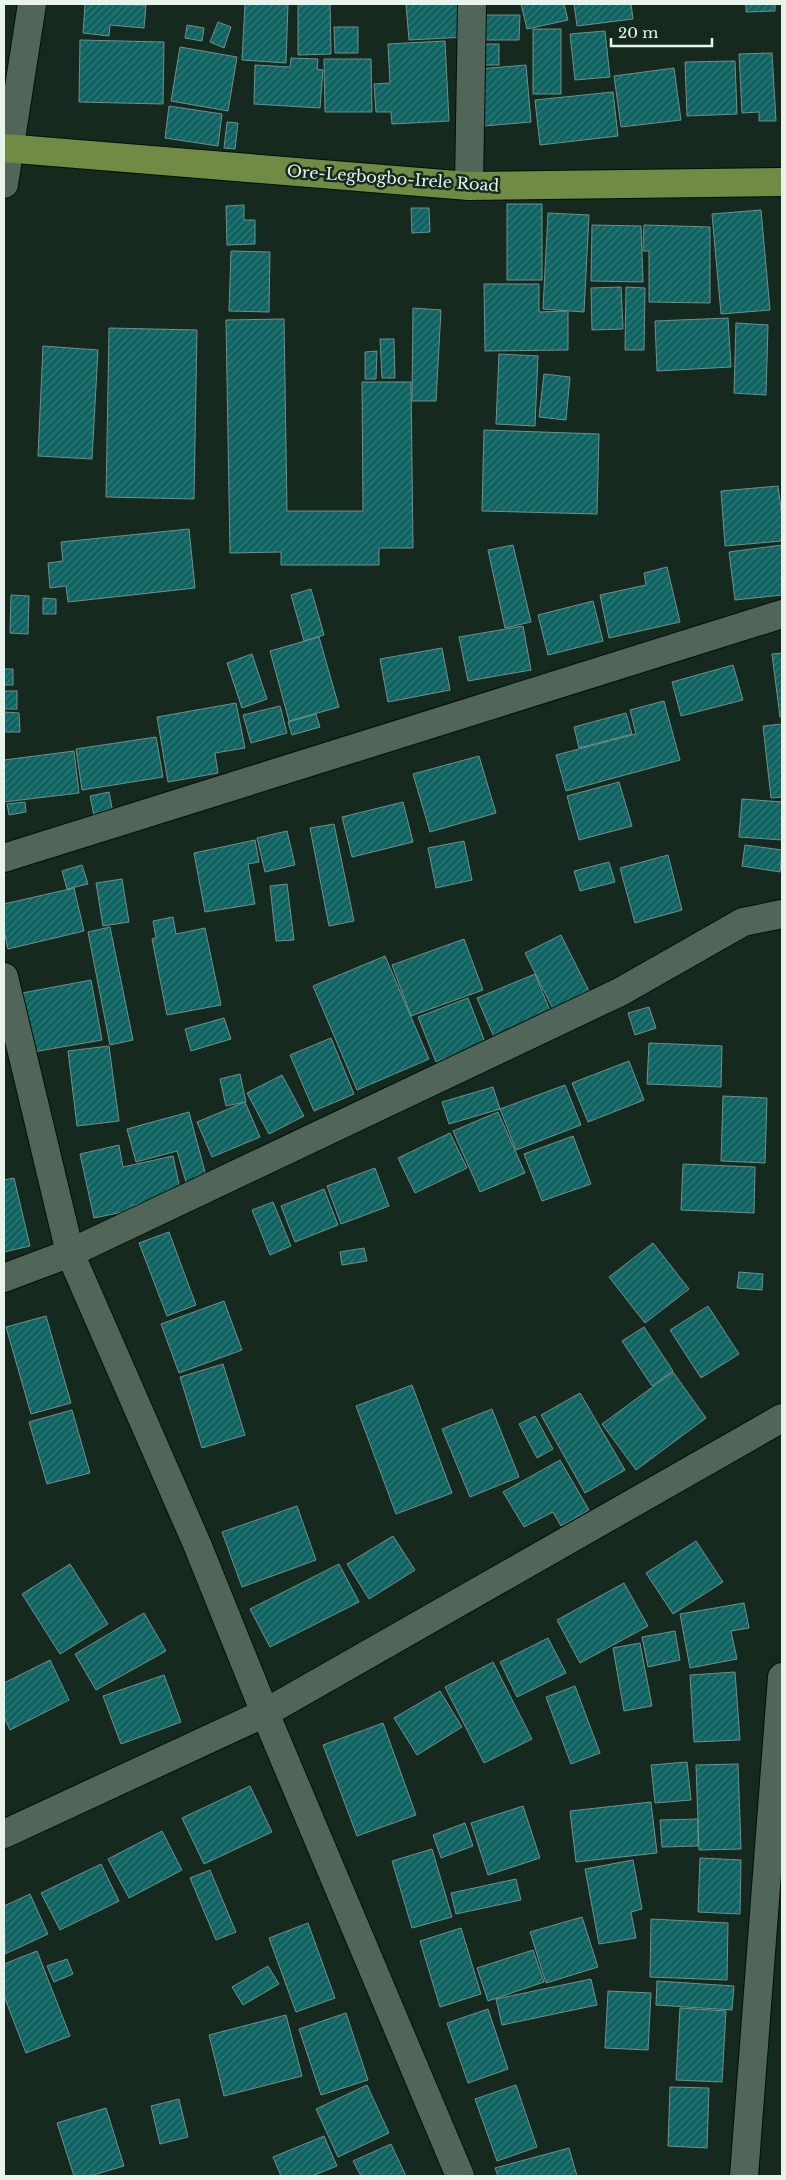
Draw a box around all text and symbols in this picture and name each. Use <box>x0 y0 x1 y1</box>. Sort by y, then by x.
scale bar <box>611 15 712 47</box>
text: 20 m <box>618 23 658 42</box>
street label: Ore-Legbogbo-Irele Road <box>286 161 500 195</box>

